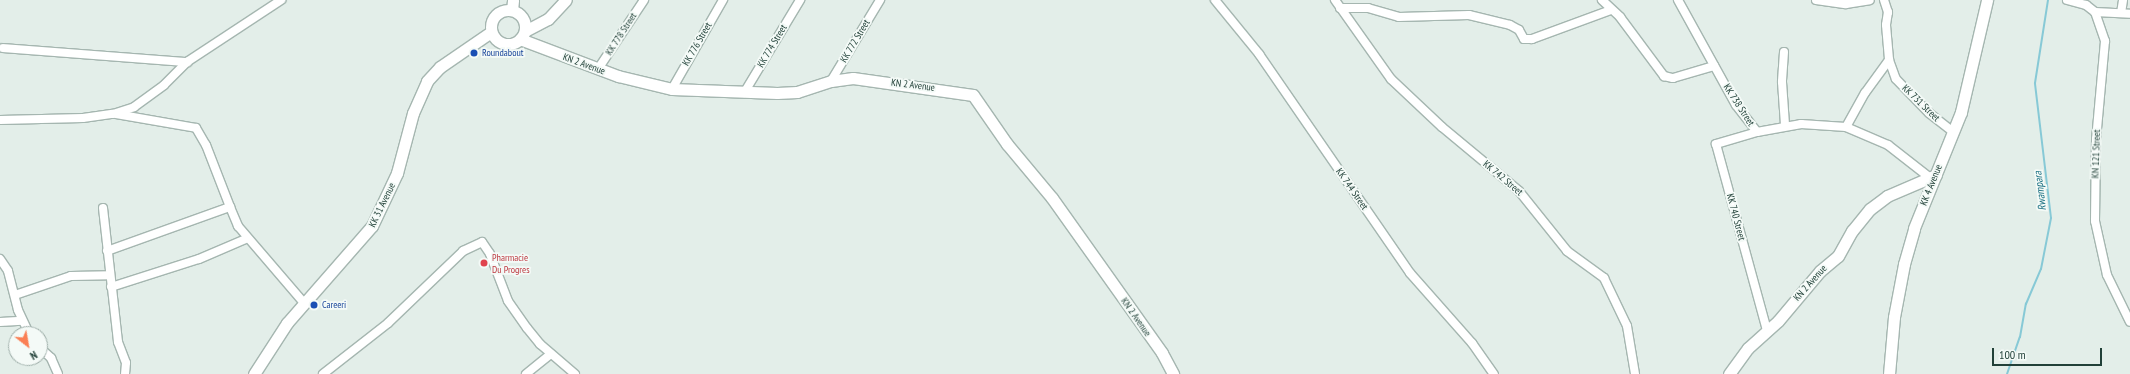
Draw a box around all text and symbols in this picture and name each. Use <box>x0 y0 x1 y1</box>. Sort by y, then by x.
street label: KK 778 Street <box>603 10 639 58</box>
street label: KK 772 Street <box>837 17 873 65</box>
street label: KK 776 Street <box>680 20 714 68</box>
street label: KK 774 Street <box>754 22 790 70</box>
place label: Roundabout <box>482 47 524 59</box>
marker: Roundabout <box>469 48 479 58</box>
street label: KN 2 Avenue <box>561 51 607 77</box>
street label: KN 2 Avenue <box>890 76 936 94</box>
street label: KK 738 Street <box>1721 81 1757 129</box>
street label: KK 731 Street <box>1899 82 1943 124</box>
street label: KN 121 Street <box>2089 129 2103 179</box>
street label: KK 742 Street <box>1481 158 1525 198</box>
street label: KK 4 Avenue <box>1917 162 1945 208</box>
street label: KK 744 Street <box>1333 166 1371 212</box>
water label: Rwampara <box>2031 170 2049 212</box>
street label: KK 31 Avenue <box>366 181 398 229</box>
street label: KK 740 Street <box>1724 192 1748 242</box>
place label: Pharmacie Du Progres <box>492 251 530 274</box>
marker: Pharmacie Du Progres <box>479 258 489 268</box>
street label: KN 2 Avenue <box>1791 263 1829 303</box>
street label: KN 2 Avenue <box>1118 295 1154 339</box>
place label: Careeri <box>322 299 346 311</box>
marker: Careeri <box>309 300 319 310</box>
north arrow <box>8 326 48 366</box>
scale bar <box>1994 340 2104 366</box>
text: 100 m <box>1999 347 2026 362</box>
text: N <box>28 348 40 363</box>

